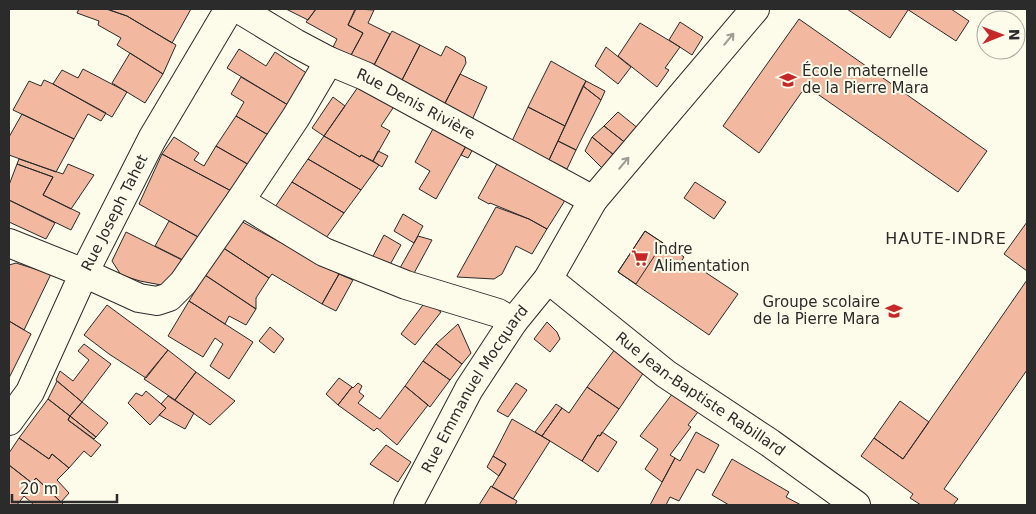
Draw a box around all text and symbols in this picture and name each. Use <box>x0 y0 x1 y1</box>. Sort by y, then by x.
north arrow <box>976 10 1026 60</box>
text: N <box>1006 29 1022 41</box>
one-way arrow <box>724 33 735 46</box>
place label: École maternelle de la Pierre Mara <box>802 61 929 97</box>
street label: Rue Denis Rivière <box>354 65 478 143</box>
school or university icon: École maternelle de la Pierre Mara <box>778 70 798 90</box>
street label: Rue Joseph Tahet <box>77 151 152 274</box>
one-way arrow <box>619 157 630 170</box>
district label: HAUTE-INDRE <box>885 229 1007 248</box>
place label: Indre Alimentation <box>654 240 750 275</box>
supermarket icon: Indre Alimentation <box>630 248 650 268</box>
place label: Groupe scolaire de la Pierre Mara <box>753 293 880 328</box>
school or university icon: Groupe scolaire de la Pierre Mara <box>884 301 904 321</box>
street label: Rue Emmanuel Mocquard <box>418 302 532 476</box>
street label: Rue Jean-Baptiste Rabillard <box>612 328 789 460</box>
scale bar <box>12 472 118 504</box>
text: 20 m <box>20 480 58 498</box>

